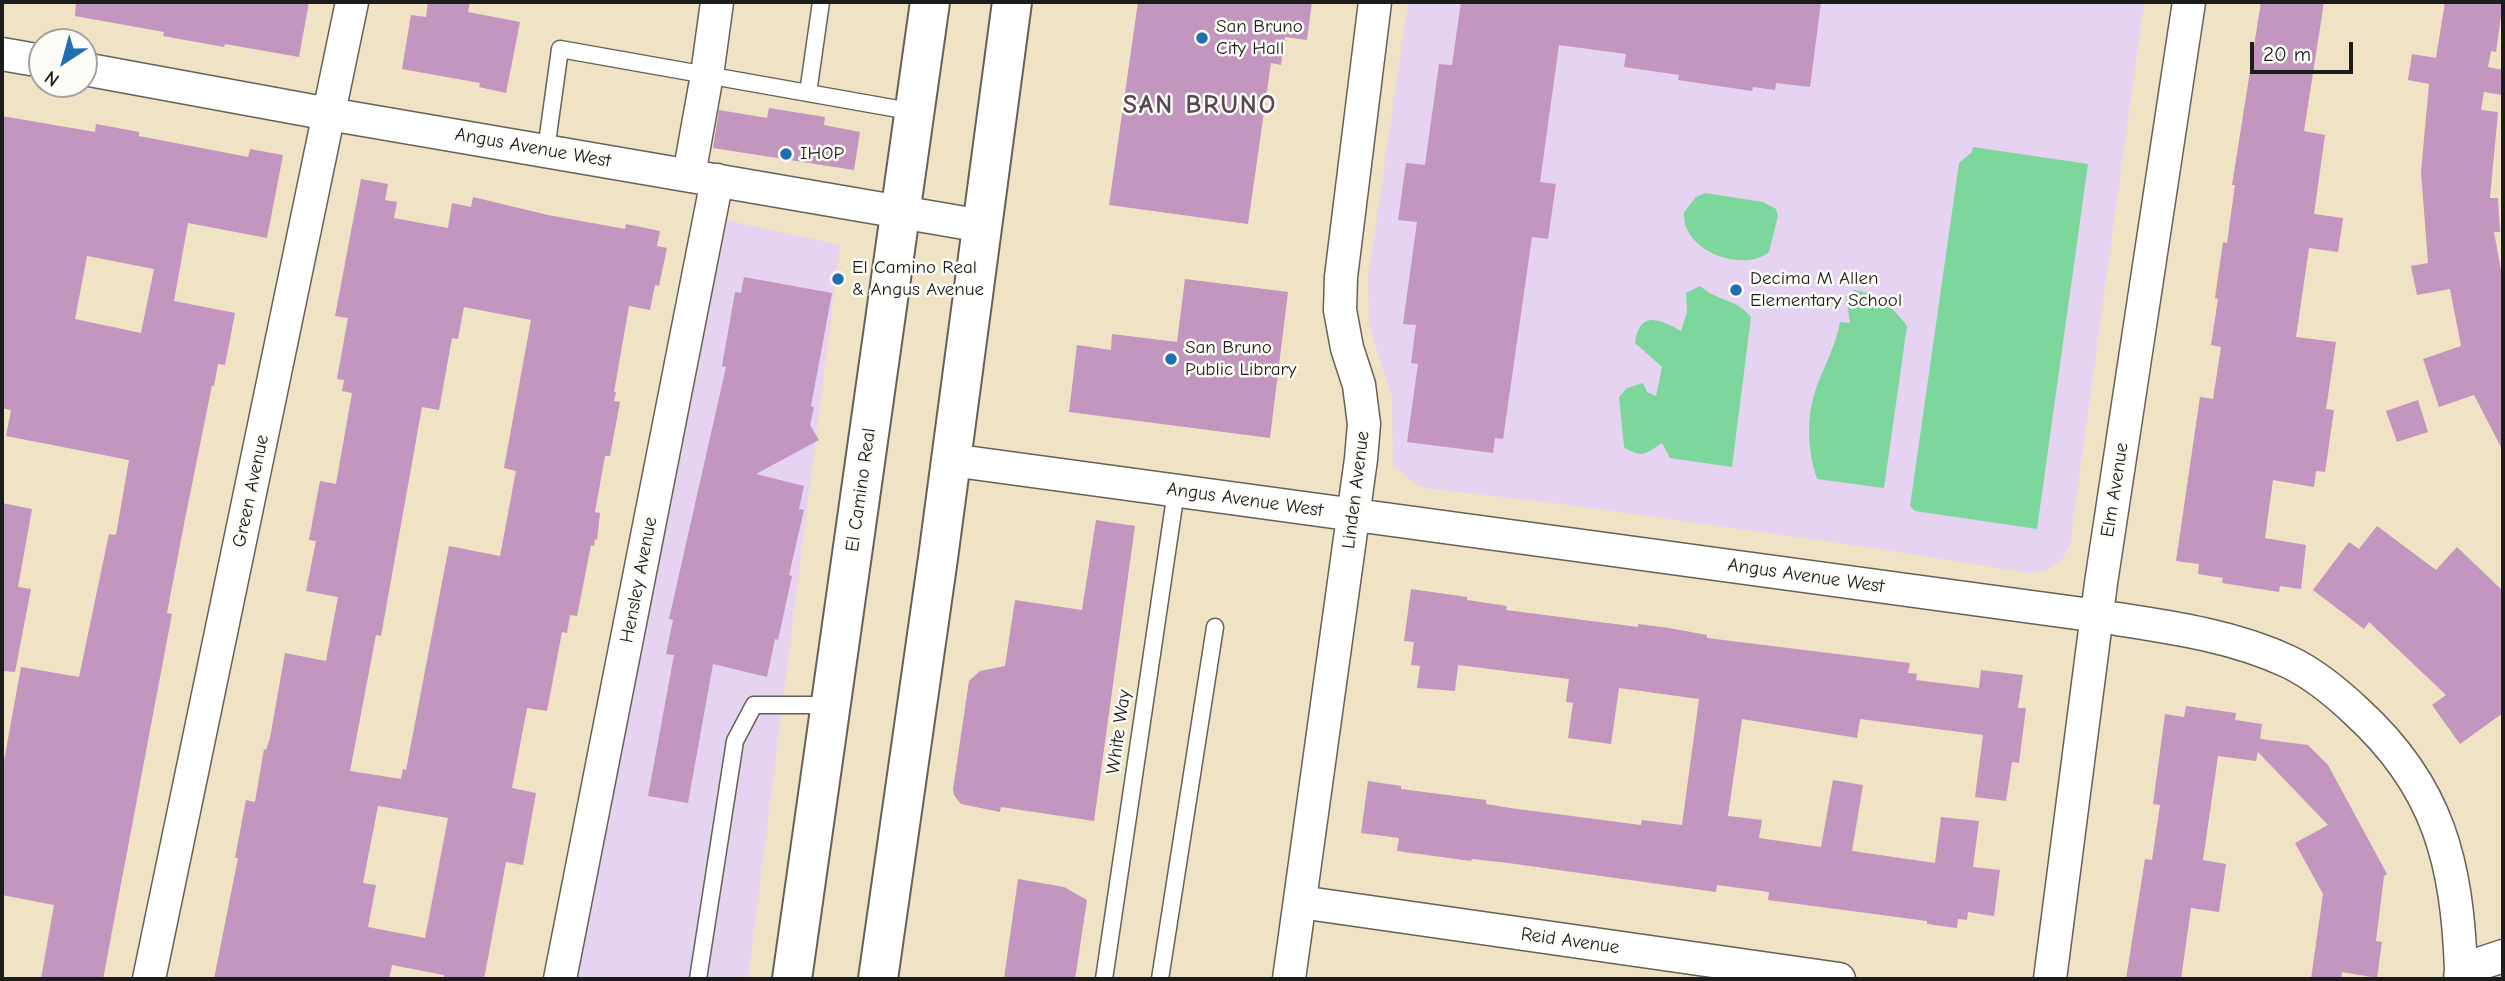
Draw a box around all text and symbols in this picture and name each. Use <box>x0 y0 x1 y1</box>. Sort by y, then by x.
place label: San Bruno City Hall <box>1216 16 1303 60</box>
north arrow <box>28 28 98 98</box>
scale bar <box>2253 28 2356 72</box>
marker: San Bruno City Hall <box>1194 30 1210 46</box>
text: 20 m <box>2263 42 2311 66</box>
text: N <box>40 66 63 91</box>
district label: SAN BRUNO <box>1124 90 1276 122</box>
street label: Angus Avenue West <box>453 123 613 173</box>
place label: IHOP <box>800 143 844 165</box>
marker: IHOP <box>778 146 794 162</box>
place label: El Camino Real & Angus Avenue <box>852 257 984 301</box>
place label: Decima M Allen Elementary School <box>1750 268 1902 312</box>
marker: El Camino Real & Angus Avenue <box>830 271 846 287</box>
marker: Decima M Allen Elementary School <box>1728 282 1744 298</box>
place label: San Bruno Public Library <box>1185 337 1296 381</box>
marker: San Bruno Public Library <box>1163 351 1179 367</box>
street label: El Camino Real <box>841 427 881 553</box>
street label: Linden Avenue <box>1337 430 1375 550</box>
street label: Green Avenue <box>228 433 274 549</box>
street label: Elm Avenue <box>2096 441 2134 539</box>
street label: Angus Avenue West <box>1165 478 1325 522</box>
street label: Hensley Avenue <box>616 515 662 645</box>
street label: Angus Avenue West <box>1726 554 1886 598</box>
street label: White Way <box>1102 688 1136 776</box>
street label: Reid Avenue <box>1519 923 1621 959</box>

